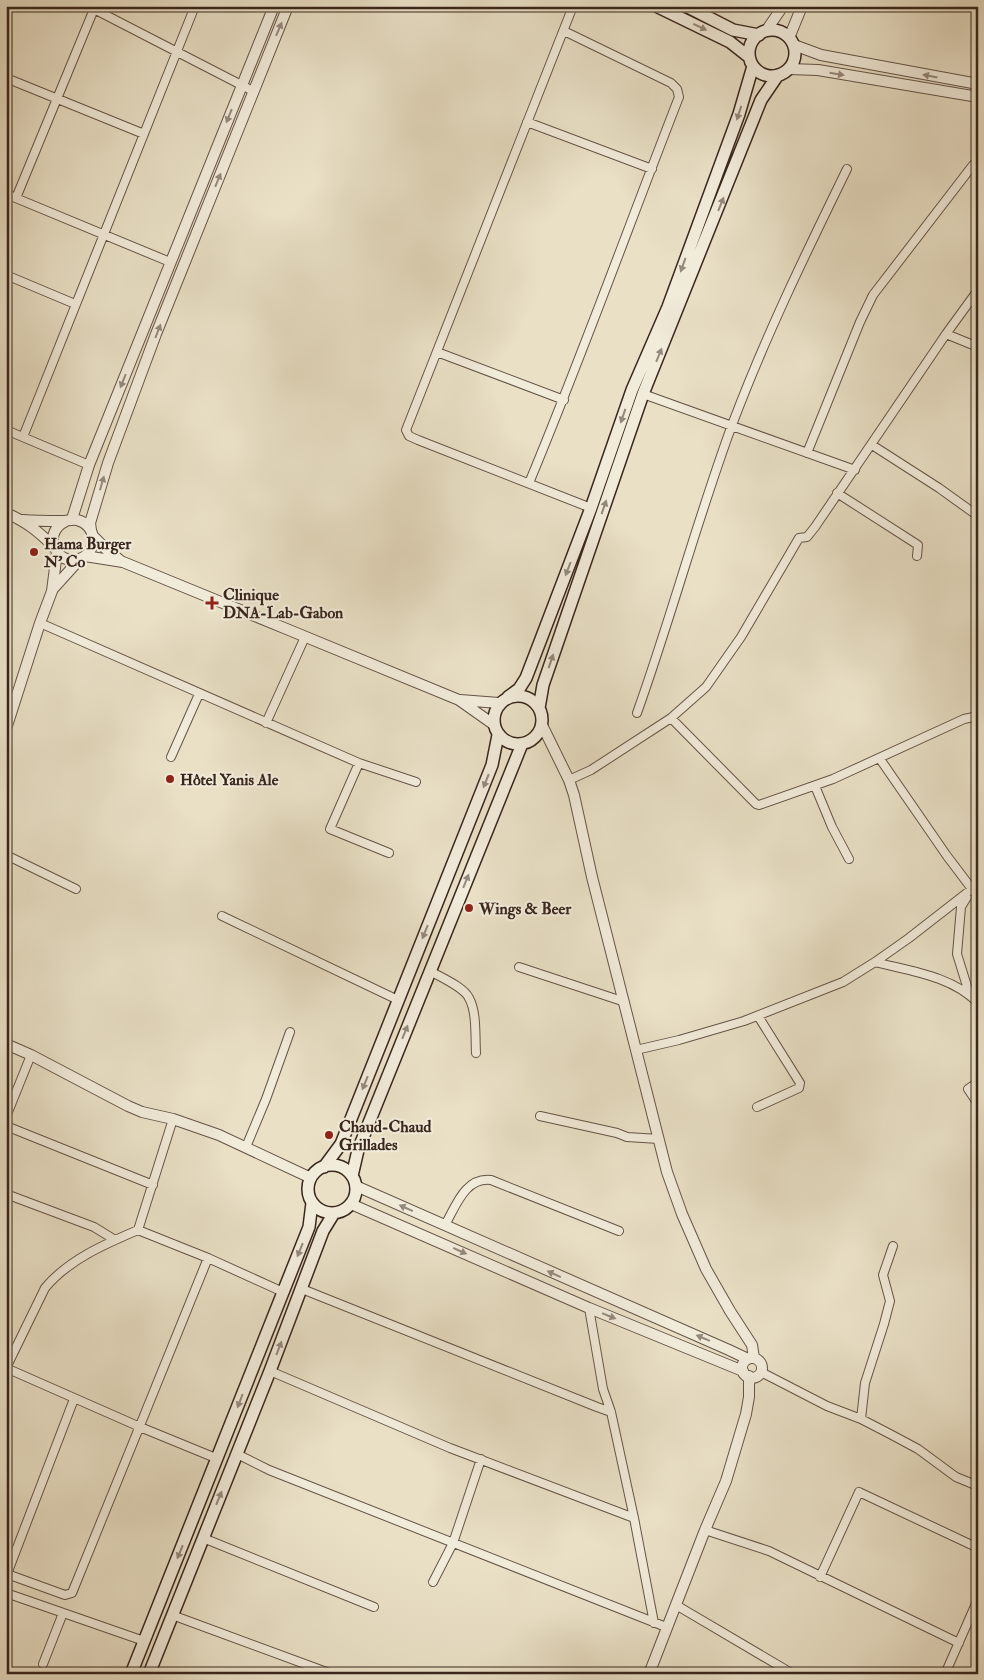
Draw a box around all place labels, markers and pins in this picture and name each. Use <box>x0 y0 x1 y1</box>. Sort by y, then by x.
place label: Hama Burger N' Co <box>43 534 132 572</box>
marker: Hama Burger N' Co <box>28 546 40 558</box>
place label: Clinique DNA-Lab-Gabon <box>223 585 344 623</box>
marker: Clinique DNA-Lab-Gabon <box>205 596 219 610</box>
place label: Hôtel Yanis Ale <box>180 770 279 790</box>
marker: Hôtel Yanis Ale <box>164 773 176 785</box>
place label: Wings & Beer <box>478 899 572 920</box>
marker: Wings & Beer <box>463 902 475 914</box>
place label: Chaud-Chaud Grillades <box>339 1117 432 1155</box>
marker: Chaud-Chaud Grillades <box>323 1129 335 1141</box>

